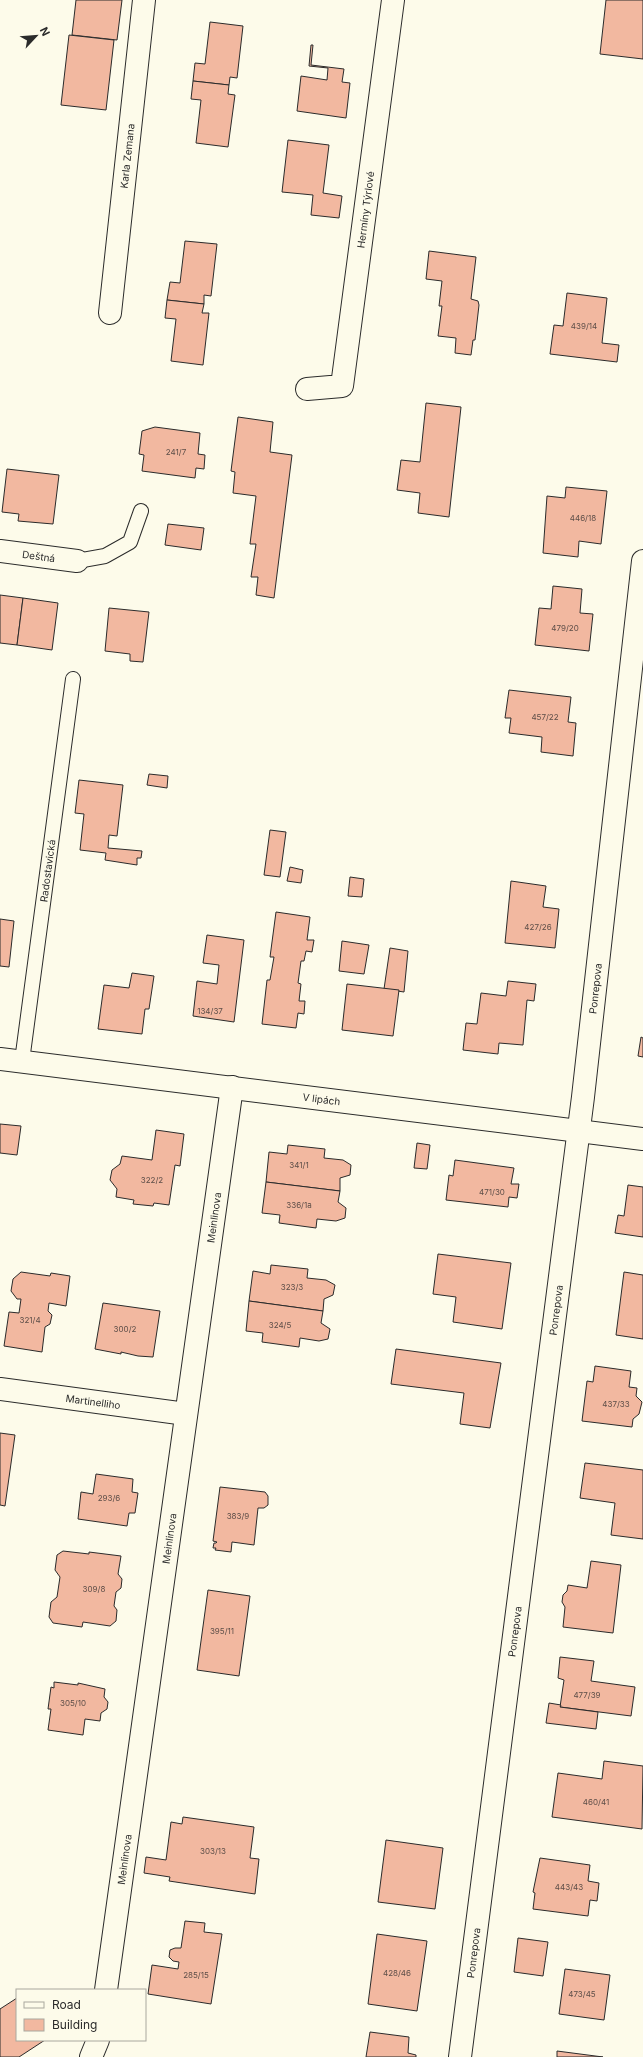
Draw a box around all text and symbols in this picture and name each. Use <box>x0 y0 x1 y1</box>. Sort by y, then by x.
north arrow <box>16 16 56 56</box>
text: N <box>37 25 53 38</box>
street label: Karla Zemana <box>118 123 137 189</box>
street label: Hermíny Týrlové <box>354 170 376 249</box>
house number: 439/14 <box>571 321 597 331</box>
house number: 241/7 <box>166 447 187 457</box>
house number: 446/18 <box>570 513 596 523</box>
street label: Deštná <box>21 548 56 564</box>
house number: 479/20 <box>551 623 579 633</box>
house number: 457/22 <box>531 712 559 722</box>
street label: Radostavická <box>37 839 58 903</box>
house number: 427/26 <box>524 922 552 932</box>
street label: Ponrepova <box>586 963 604 1014</box>
house number: 134/37 <box>197 1006 223 1016</box>
street label: V lipách <box>302 1091 341 1107</box>
house number: 341/1 <box>289 1160 309 1170</box>
house number: 322/2 <box>141 1175 163 1185</box>
house number: 471/30 <box>479 1187 505 1197</box>
street label: Meinlinova <box>204 1191 223 1244</box>
house number: 336/1a <box>286 1200 312 1210</box>
house number: 323/3 <box>281 1282 303 1292</box>
street label: Ponrepova <box>547 1284 565 1336</box>
house number: 321/4 <box>19 1315 41 1325</box>
house number: 324/5 <box>269 1320 291 1330</box>
house number: 300/2 <box>114 1324 137 1334</box>
street label: Martinelliho <box>65 1392 121 1411</box>
house number: 437/33 <box>602 1399 630 1409</box>
house number: 293/6 <box>98 1493 120 1503</box>
house number: 383/9 <box>227 1511 249 1521</box>
street label: Meinlinova <box>160 1512 178 1564</box>
house number: 309/8 <box>83 1584 105 1594</box>
street label: Ponrepova <box>505 1605 524 1657</box>
house number: 395/11 <box>210 1626 234 1636</box>
house number: 477/39 <box>573 1690 601 1700</box>
house number: 305/10 <box>60 1698 86 1708</box>
house number: 460/41 <box>583 1797 609 1807</box>
street label: Meinlinova <box>115 1833 134 1885</box>
house number: 303/13 <box>200 1846 226 1856</box>
house number: 443/43 <box>555 1882 583 1892</box>
street label: Ponrepova <box>464 1927 483 1979</box>
house number: 428/46 <box>383 1968 411 1978</box>
house number: 285/15 <box>183 1970 209 1980</box>
legend <box>16 1989 146 2041</box>
house number: 473/45 <box>568 1989 596 1999</box>
text: Road <box>52 1997 81 2012</box>
text: Building <box>52 2017 97 2032</box>

